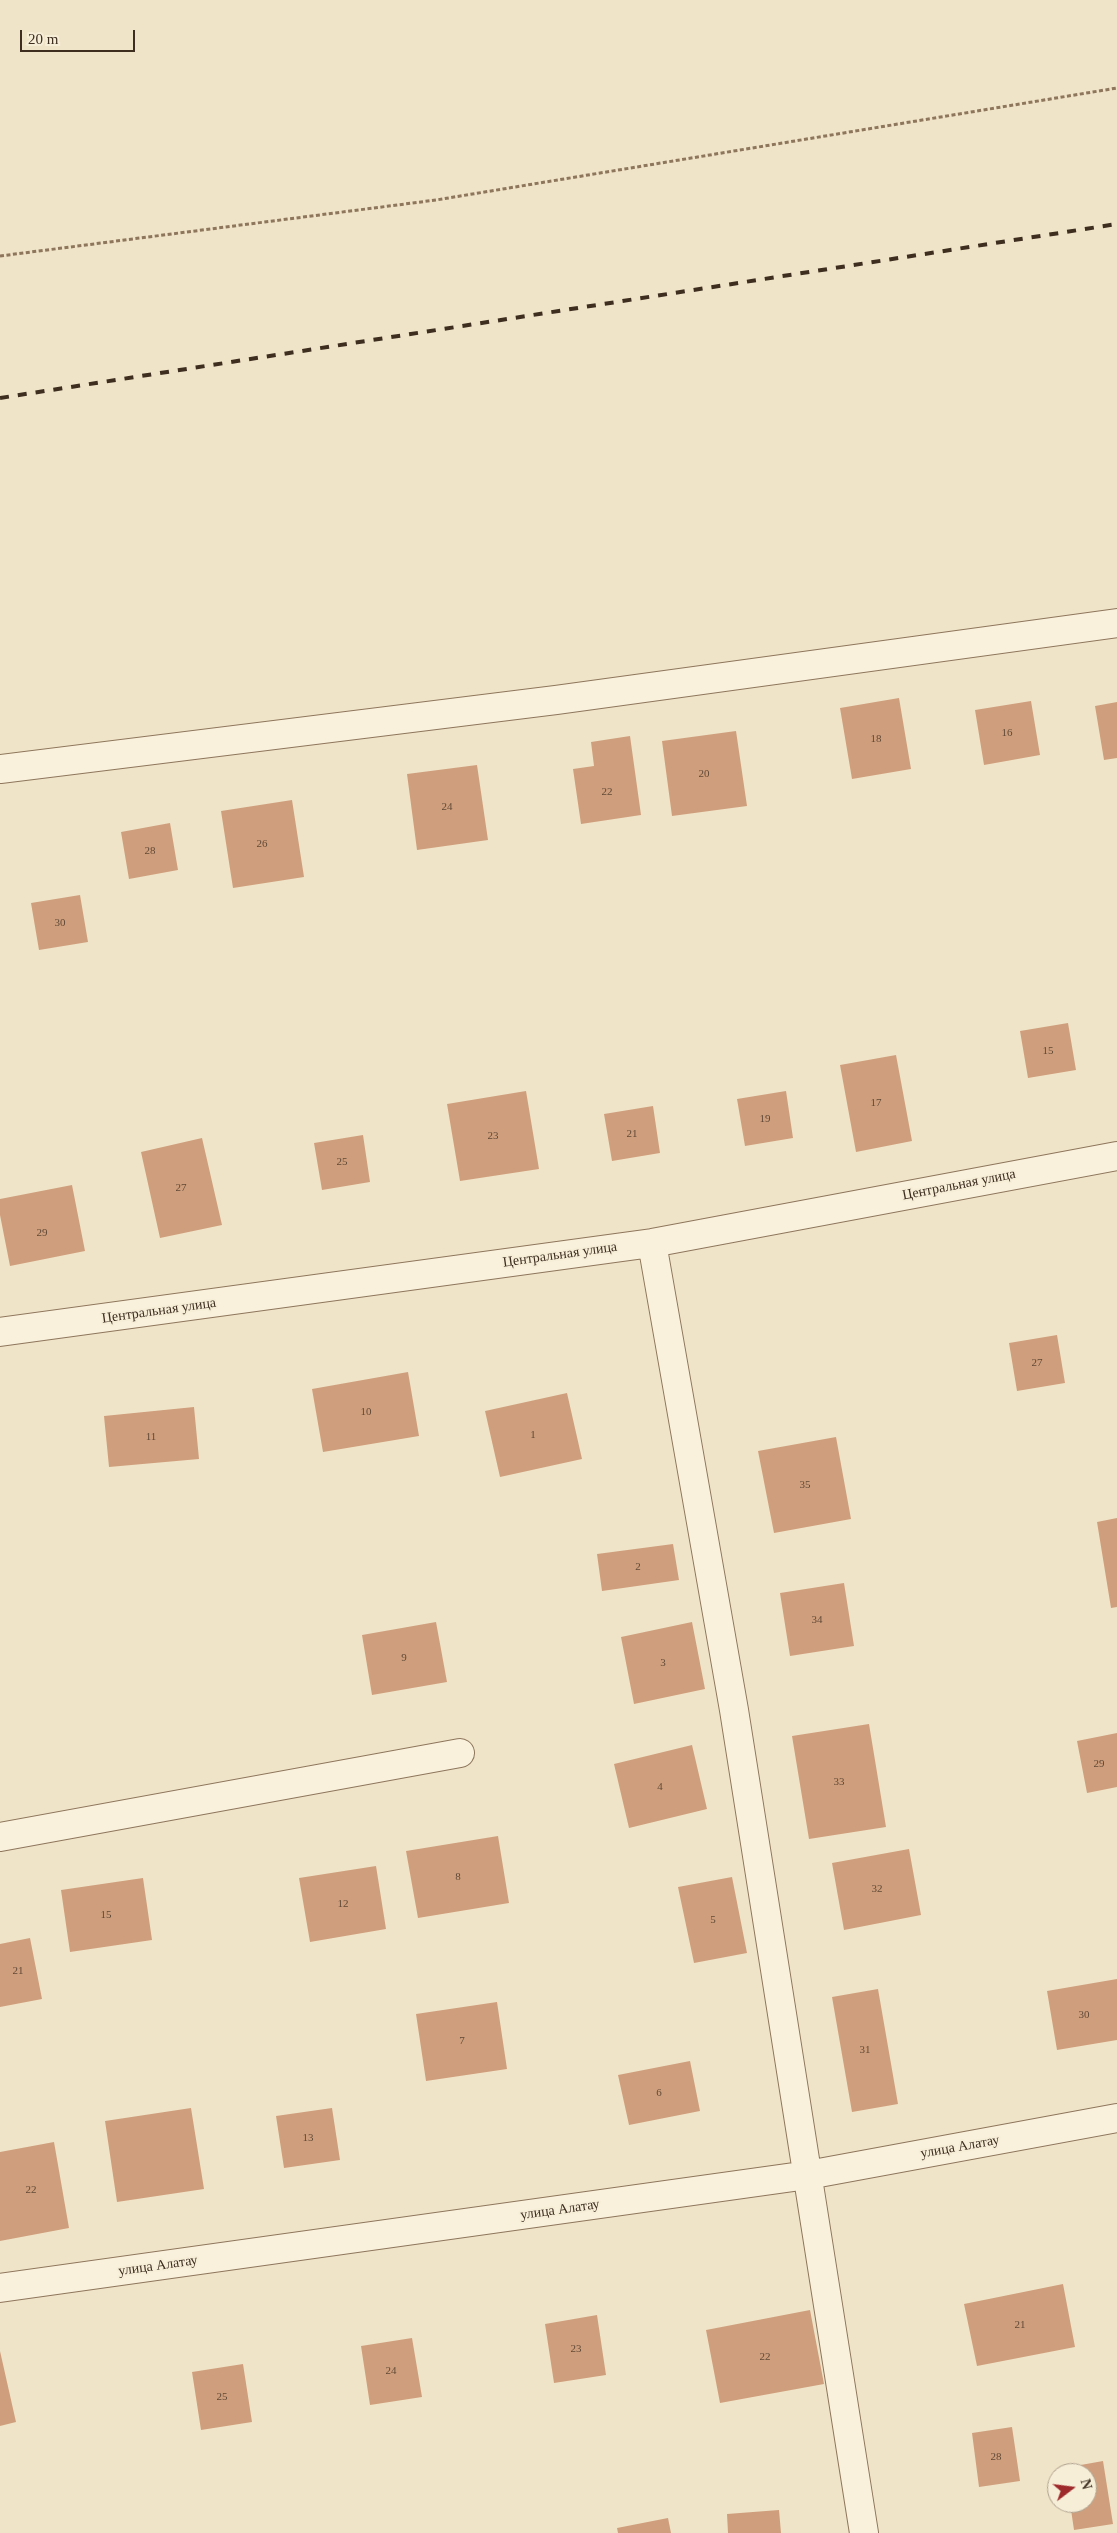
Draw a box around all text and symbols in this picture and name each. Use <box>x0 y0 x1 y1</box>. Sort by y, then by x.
scale bar <box>22 20 138 52</box>
text: 20 m <box>28 31 58 47</box>
house number: 16 <box>1002 726 1012 740</box>
house number: 18 <box>870 732 881 746</box>
house number: 20 <box>699 767 710 781</box>
house number: 22 <box>602 785 612 799</box>
house number: 24 <box>442 800 452 814</box>
house number: 26 <box>256 837 268 851</box>
house number: 28 <box>144 844 156 858</box>
house number: 30 <box>54 916 66 930</box>
house number: 15 <box>1042 1044 1054 1058</box>
house number: 17 <box>870 1096 881 1110</box>
house number: 19 <box>760 1112 770 1126</box>
house number: 21 <box>626 1127 638 1141</box>
house number: 23 <box>488 1129 498 1143</box>
house number: 25 <box>337 1155 348 1169</box>
street label: Центральная улица <box>901 1166 1017 1204</box>
house number: 27 <box>176 1181 187 1195</box>
house number: 29 <box>36 1226 48 1240</box>
street label: Центральная улица <box>502 1239 618 1271</box>
street label: Центральная улица <box>101 1295 217 1327</box>
house number: 27 <box>1032 1356 1042 1370</box>
house number: 10 <box>361 1405 372 1419</box>
house number: 1 <box>530 1428 536 1442</box>
house number: 11 <box>146 1430 156 1444</box>
house number: 35 <box>800 1478 810 1492</box>
house number: 2 <box>635 1560 641 1574</box>
house number: 34 <box>812 1613 822 1627</box>
house number: 9 <box>401 1651 407 1665</box>
house number: 3 <box>660 1656 666 1670</box>
house number: 29 <box>1094 1757 1104 1771</box>
house number: 33 <box>834 1775 844 1789</box>
house number: 4 <box>657 1780 663 1794</box>
house number: 8 <box>455 1870 461 1884</box>
house number: 32 <box>872 1882 882 1896</box>
house number: 12 <box>338 1897 348 1911</box>
house number: 15 <box>100 1908 112 1922</box>
house number: 5 <box>710 1913 716 1927</box>
house number: 21 <box>12 1964 24 1978</box>
house number: 30 <box>1078 2008 1090 2022</box>
house number: 7 <box>459 2034 465 2048</box>
house number: 31 <box>860 2043 870 2057</box>
house number: 6 <box>656 2086 662 2100</box>
house number: 13 <box>302 2131 314 2145</box>
street label: улица Алатау <box>919 2132 1001 2162</box>
house number: 22 <box>26 2183 36 2197</box>
street label: улица Алатау <box>519 2196 601 2224</box>
street label: улица Алатау <box>117 2252 199 2280</box>
house number: 21 <box>1014 2318 1026 2332</box>
house number: 23 <box>570 2342 582 2356</box>
house number: 22 <box>760 2350 770 2364</box>
house number: 24 <box>386 2364 396 2378</box>
house number: 25 <box>216 2390 228 2404</box>
house number: 28 <box>990 2450 1001 2464</box>
north arrow <box>1047 2463 1097 2513</box>
text: N <box>1077 2477 1095 2491</box>

